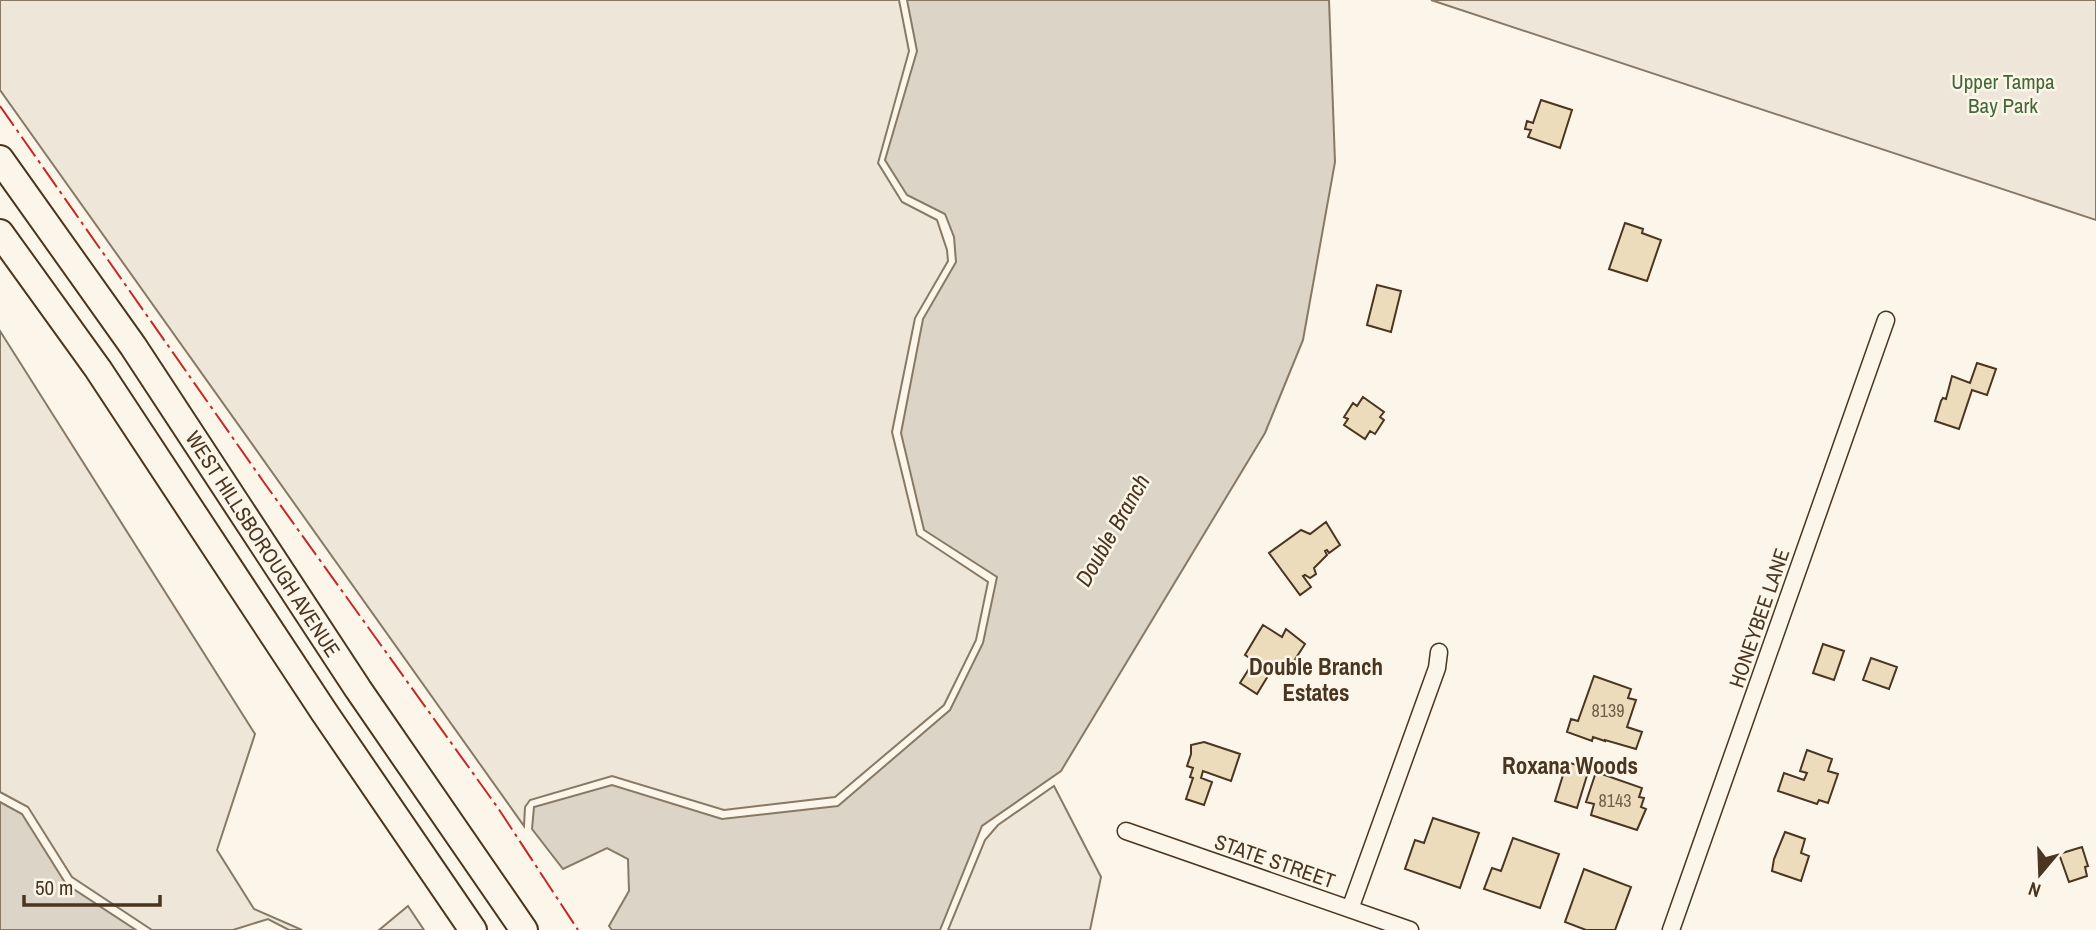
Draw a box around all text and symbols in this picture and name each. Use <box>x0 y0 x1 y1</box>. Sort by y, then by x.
park label: Upper Tampa Bay Park <box>1951 67 2055 120</box>
street label: WEST HILLSBOROUGH AVENUE <box>179 425 347 663</box>
water label: Double Branch <box>1067 468 1157 592</box>
street label: HONEYBEE LANE <box>1722 545 1796 691</box>
district label: Double Branch Estates <box>1249 651 1383 708</box>
house number: 8139 <box>1592 698 1624 723</box>
district label: Roxana Woods <box>1502 750 1638 781</box>
house number: 8143 <box>1599 788 1631 813</box>
street label: STATE STREET <box>1211 827 1340 895</box>
north arrow <box>2005 839 2075 909</box>
scale bar <box>24 864 161 908</box>
text: 50 m <box>35 873 73 902</box>
text: N <box>2025 876 2044 904</box>

